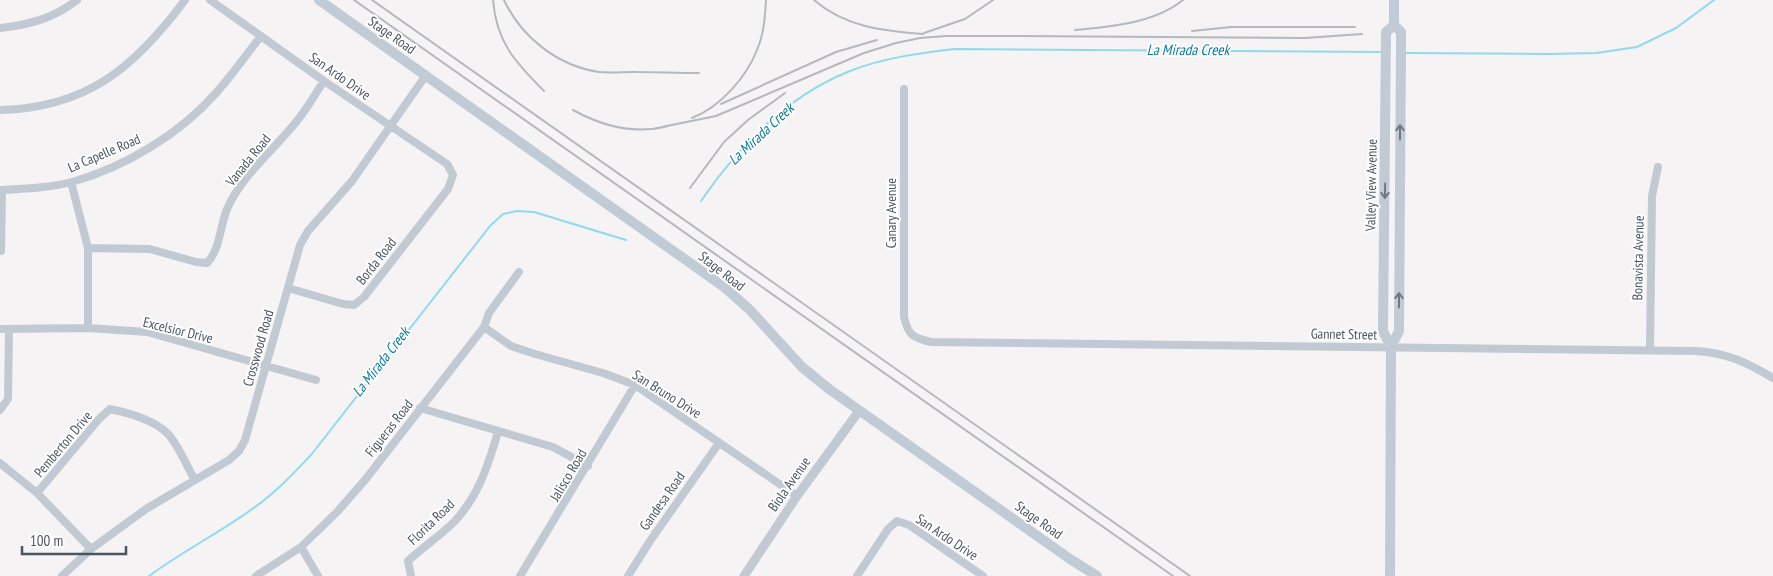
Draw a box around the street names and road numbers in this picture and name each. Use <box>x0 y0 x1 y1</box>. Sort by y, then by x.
street label: Stage Road <box>365 12 419 58</box>
street label: San Ardo Drive <box>306 48 375 104</box>
street label: La Capelle Road <box>65 130 143 176</box>
street label: Vanada Road <box>221 130 274 190</box>
street label: Valley View Avenue <box>1361 139 1381 232</box>
street label: Canary Avenue <box>882 178 900 248</box>
street label: Bonavista Avenue <box>1628 215 1648 301</box>
street label: Borda Road <box>352 234 400 288</box>
street label: Stage Road <box>695 247 749 295</box>
street label: Crosswood Road <box>238 308 278 388</box>
street label: Excelsior Drive <box>141 313 215 347</box>
street label: Gannet Street <box>1311 324 1377 344</box>
street label: San Bruno Drive <box>629 366 705 422</box>
street label: Figueras Road <box>361 396 417 460</box>
street label: Pemberton Drive <box>30 407 96 481</box>
street label: Jalisco Road <box>545 446 591 505</box>
street label: Biola Avenue <box>764 453 814 515</box>
street label: Gandesa Road <box>635 468 689 534</box>
street label: Florita Road <box>404 495 458 549</box>
street label: Stage Road <box>1012 497 1066 543</box>
street label: San Ardo Drive <box>912 510 982 565</box>

